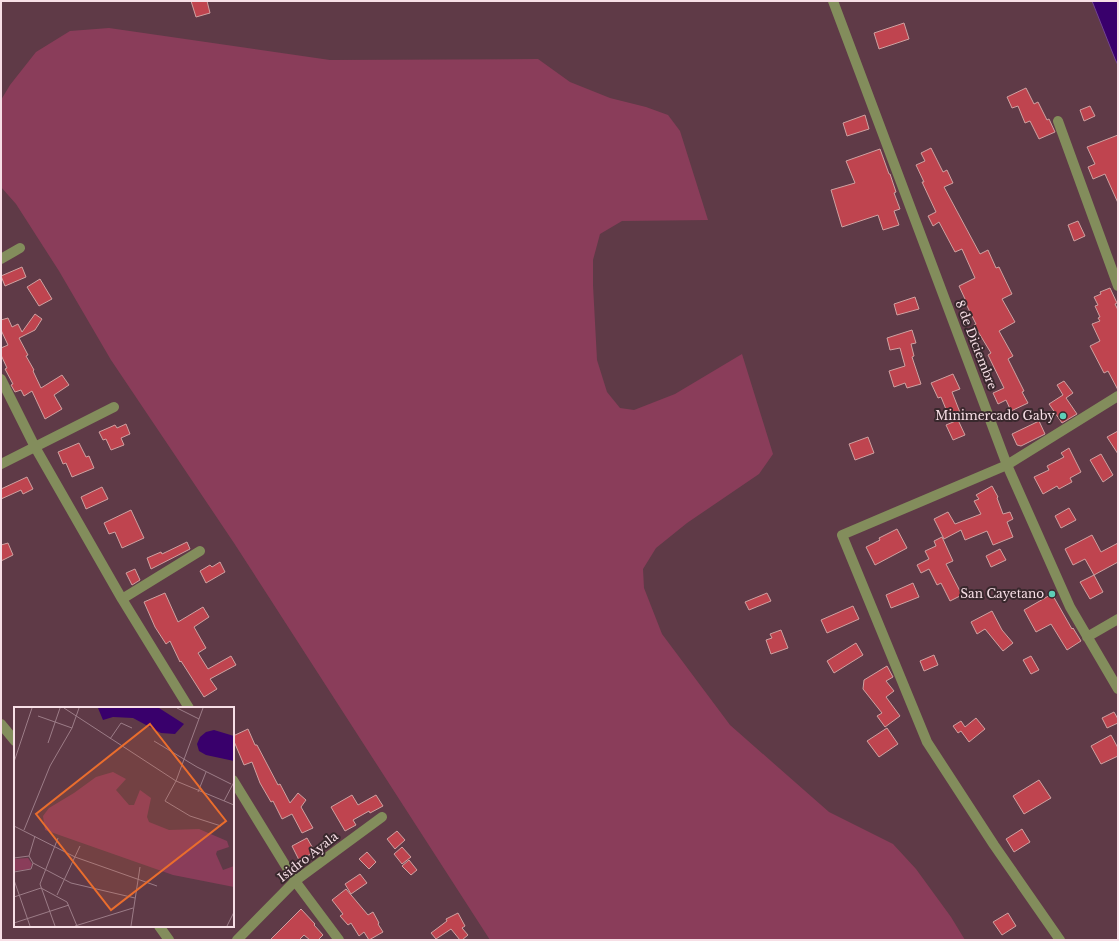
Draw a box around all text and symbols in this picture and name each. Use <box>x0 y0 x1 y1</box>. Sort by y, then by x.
street label: 8 de Diciembre <box>953 298 1000 392</box>
place label: Minimercado Gaby <box>935 408 1055 423</box>
marker: Minimercado Gaby <box>1058 411 1068 421</box>
place label: San Cayetano <box>960 586 1044 601</box>
marker: San Cayetano <box>1047 589 1057 599</box>
inset map <box>14 707 234 927</box>
street label: Isidro Ayala <box>275 828 341 885</box>

